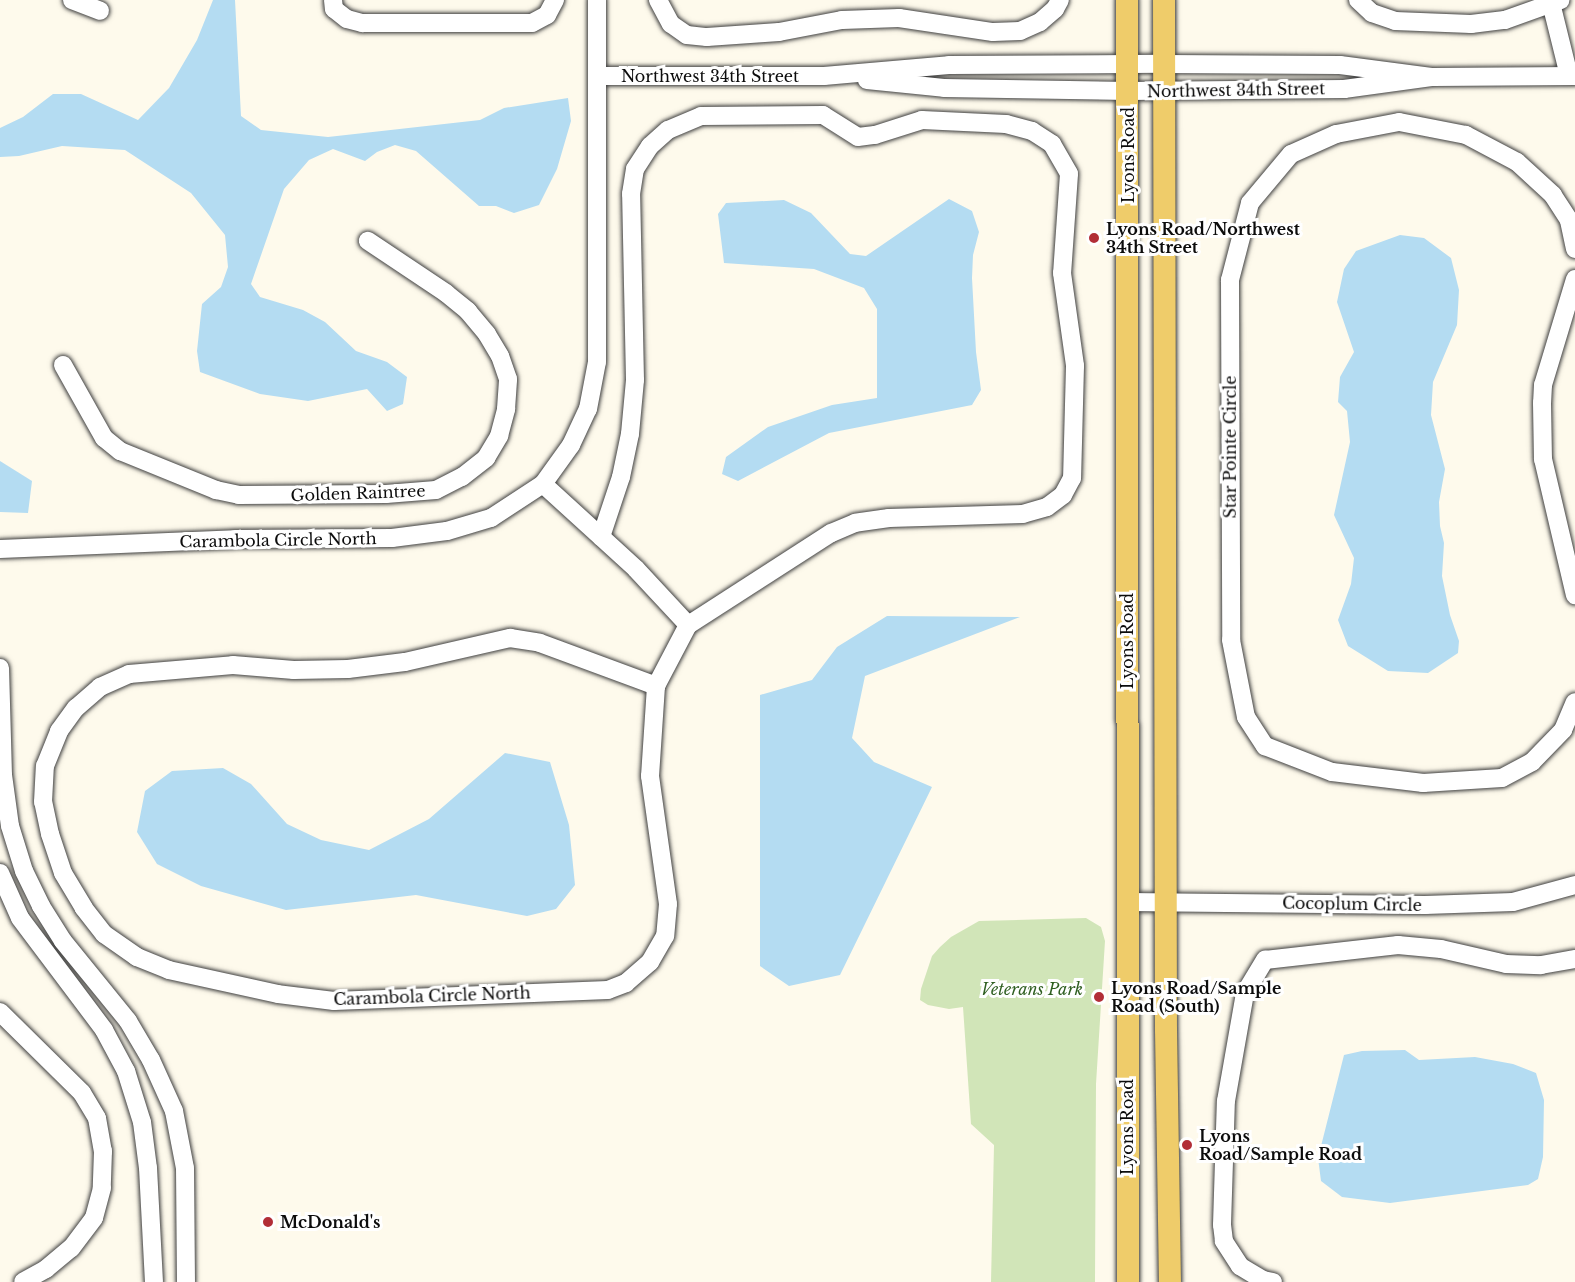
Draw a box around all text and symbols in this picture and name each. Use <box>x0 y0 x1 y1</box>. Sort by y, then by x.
street label: Northwest 34th Street <box>621 66 799 86</box>
street label: Northwest 34th Street <box>1147 79 1325 101</box>
street label: Lyons Road <box>1118 107 1138 203</box>
place label: Lyons Road/Northwest 34th Street <box>1106 219 1300 257</box>
marker: Lyons Road/Northwest 34th Street <box>1087 231 1101 245</box>
street label: Star Pointe Circle <box>1220 375 1240 519</box>
street label: Golden Raintree <box>290 481 426 505</box>
street label: Carambola Circle North <box>179 529 377 551</box>
street label: Lyons Road <box>1117 593 1137 689</box>
street label: Cocoplum Circle <box>1282 893 1422 915</box>
place label: Lyons Road/Sample Road (South) <box>1111 978 1281 1016</box>
park label: Veterans Park <box>981 979 1083 999</box>
street label: Carambola Circle North <box>333 983 531 1009</box>
marker: Lyons Road/Sample Road (South) <box>1092 990 1106 1004</box>
street label: Lyons Road <box>1117 1079 1137 1175</box>
place label: Lyons Road/Sample Road <box>1199 1126 1362 1164</box>
marker: Lyons Road/Sample Road <box>1180 1138 1194 1152</box>
place label: McDonald's <box>280 1212 381 1232</box>
marker: McDonald's <box>261 1215 275 1229</box>

